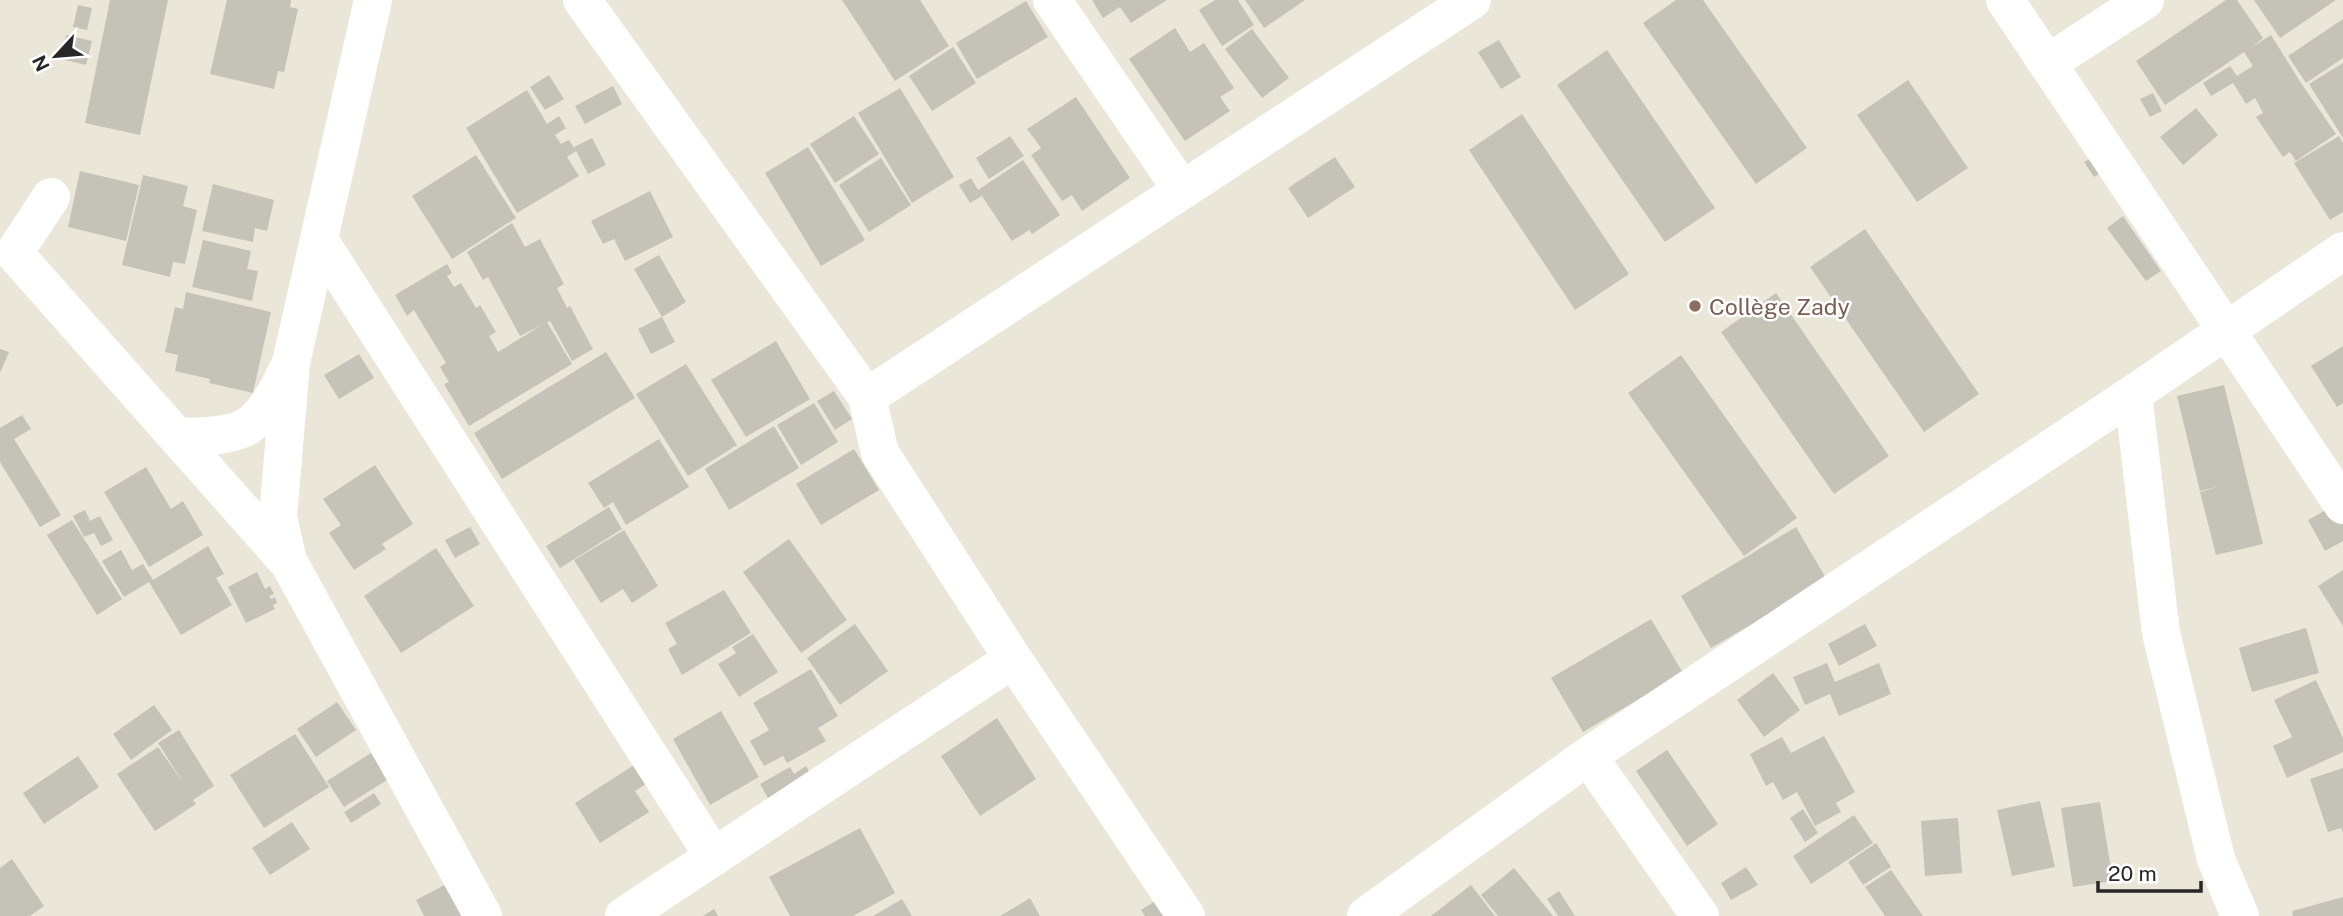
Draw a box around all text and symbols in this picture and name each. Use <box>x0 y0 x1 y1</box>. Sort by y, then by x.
north arrow <box>21 21 91 91</box>
text: N <box>28 52 54 75</box>
place label: Collège Zady <box>1709 293 1850 320</box>
marker: Collège Zady <box>1687 298 1703 314</box>
scale bar <box>2098 850 2201 894</box>
text: 20 m <box>2108 861 2157 886</box>

